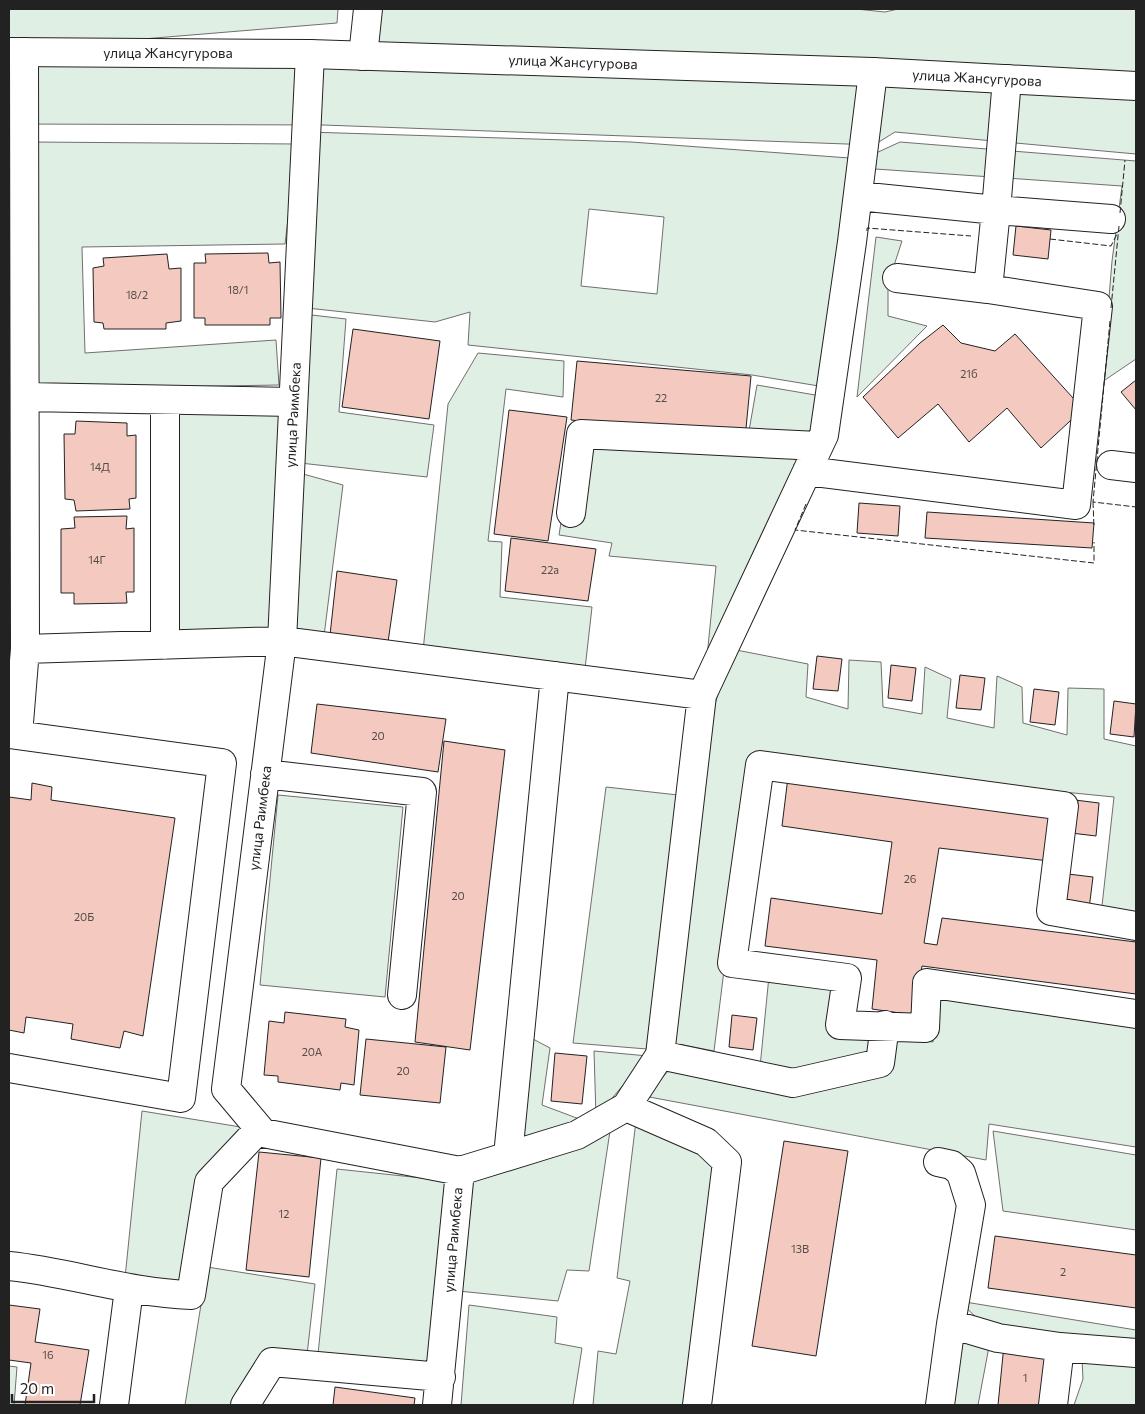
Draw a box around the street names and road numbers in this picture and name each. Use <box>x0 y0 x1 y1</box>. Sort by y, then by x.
street label: улица Жансугурова <box>103 44 233 61</box>
street label: улица Жансугурова <box>508 51 638 72</box>
street label: улица Жансугурова <box>912 66 1042 89</box>
street label: улица Раимбека <box>281 362 304 468</box>
street label: улица Раимбека <box>245 764 274 871</box>
street label: улица Раимбека <box>439 1187 466 1293</box>

